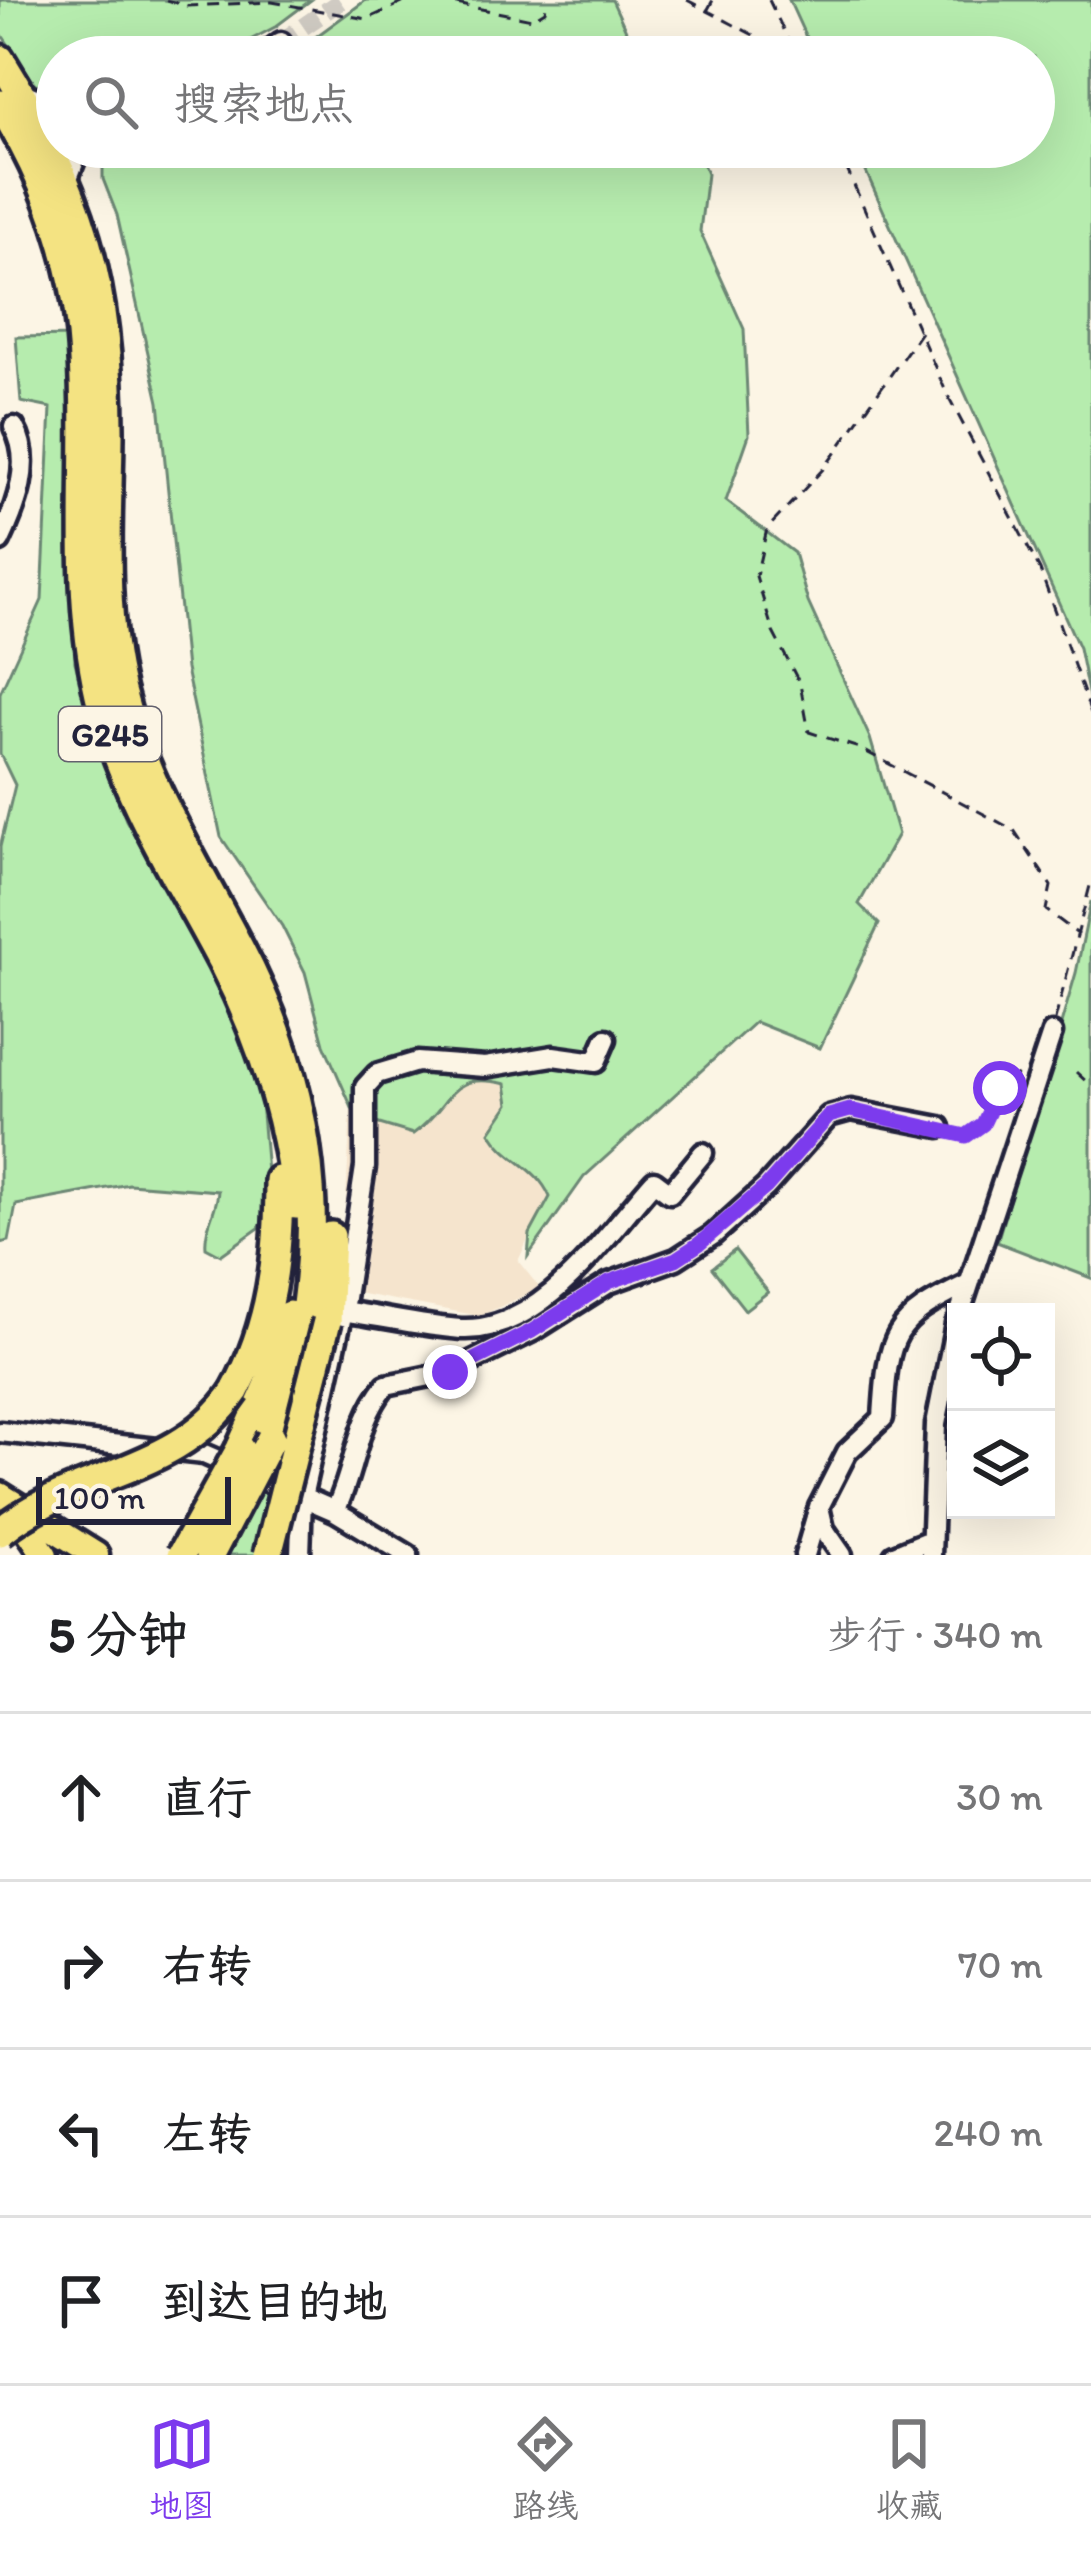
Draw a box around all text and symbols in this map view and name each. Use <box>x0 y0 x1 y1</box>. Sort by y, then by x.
search box <box>36 36 1055 168</box>
icon: search <box>78 69 144 135</box>
text: 搜索地点 <box>174 76 354 130</box>
road number: G245 <box>59 707 161 761</box>
route start <box>973 1061 1027 1115</box>
map controls <box>947 1303 1055 1519</box>
button: locate <box>947 1303 1055 1411</box>
route end <box>423 1345 477 1399</box>
button: layers <box>947 1411 1055 1519</box>
scale bar <box>36 1471 231 1524</box>
text: 100 m <box>54 1478 145 1517</box>
text: 5 分钟 <box>48 1604 188 1665</box>
text: 步行 · 340 m <box>828 1611 1043 1658</box>
icon: ahead <box>48 1764 114 1830</box>
text: 直行 <box>162 1770 252 1824</box>
text: 30 m <box>956 1773 1043 1820</box>
icon: right <box>48 1932 114 1998</box>
text: 右转 <box>162 1938 252 1992</box>
text: 70 m <box>958 1941 1043 1988</box>
icon: left <box>48 2100 114 2166</box>
text: 左转 <box>162 2106 252 2160</box>
text: 240 m <box>933 2109 1043 2156</box>
icon: arrive <box>48 2268 114 2334</box>
text: 到达目的地 <box>162 2274 387 2328</box>
tab: 地图 <box>149 2411 215 2526</box>
tab: 路线 <box>512 2411 578 2526</box>
tab: 收藏 <box>876 2411 942 2526</box>

